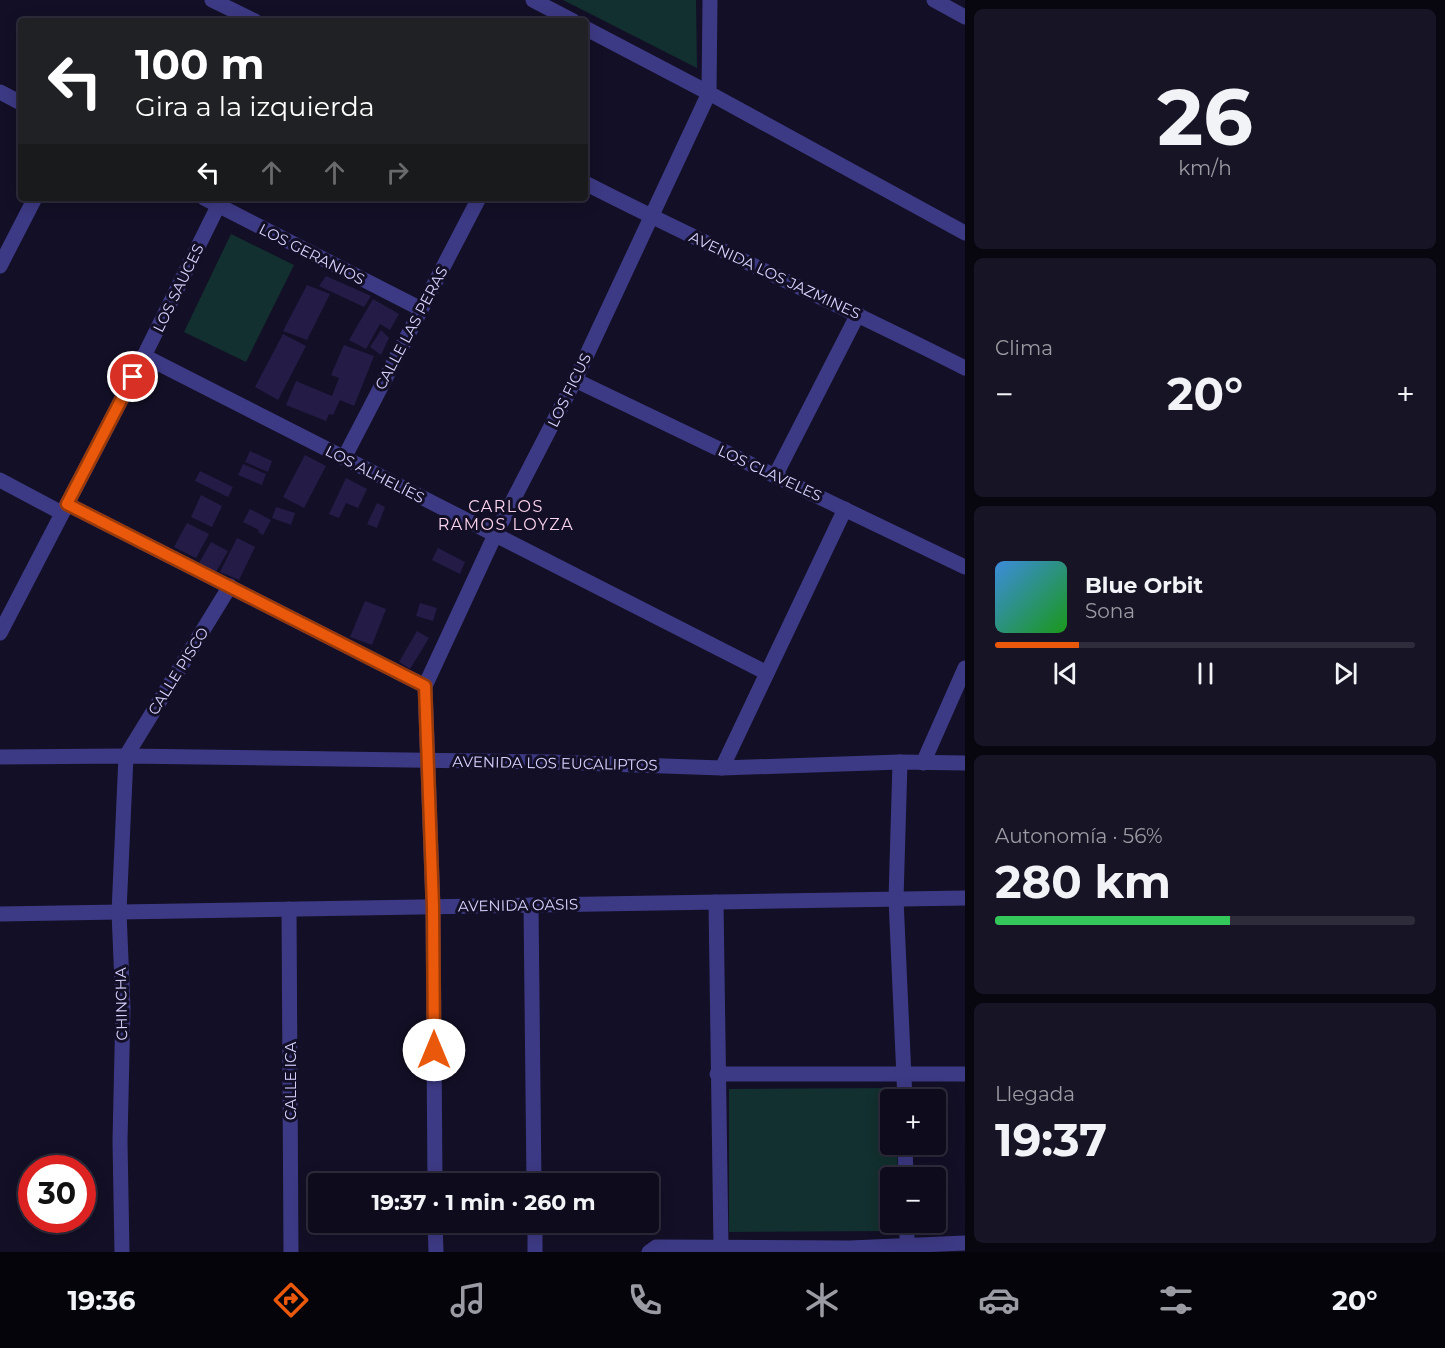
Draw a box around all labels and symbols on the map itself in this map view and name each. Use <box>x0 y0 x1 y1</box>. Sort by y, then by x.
street label: LOS GERANIOS <box>256 219 368 289</box>
street label: AVENIDA LOS JAZMINES <box>686 227 864 323</box>
street label: LOS SAUCES <box>148 241 208 335</box>
street label: CALLE LAS PERAS <box>370 263 452 393</box>
street label: LOS FICUS <box>543 350 595 430</box>
pin <box>107 351 158 402</box>
street label: LOS ALHELÍES <box>322 441 428 507</box>
street label: LOS CLAVELES <box>715 441 825 505</box>
district label: CARLOS RAMOS LOYZA <box>438 497 574 534</box>
street label: CALLE PISCO <box>143 624 213 718</box>
street label: AVENIDA LOS EUCALIPTOS <box>452 752 658 774</box>
street label: AVENIDA OASIS <box>458 894 578 916</box>
street label: CHINCHA <box>111 967 131 1041</box>
position arrow <box>402 1018 466 1082</box>
street label: CALLE ICA <box>281 1042 300 1120</box>
speed limit sign: 30 <box>18 1155 96 1233</box>

